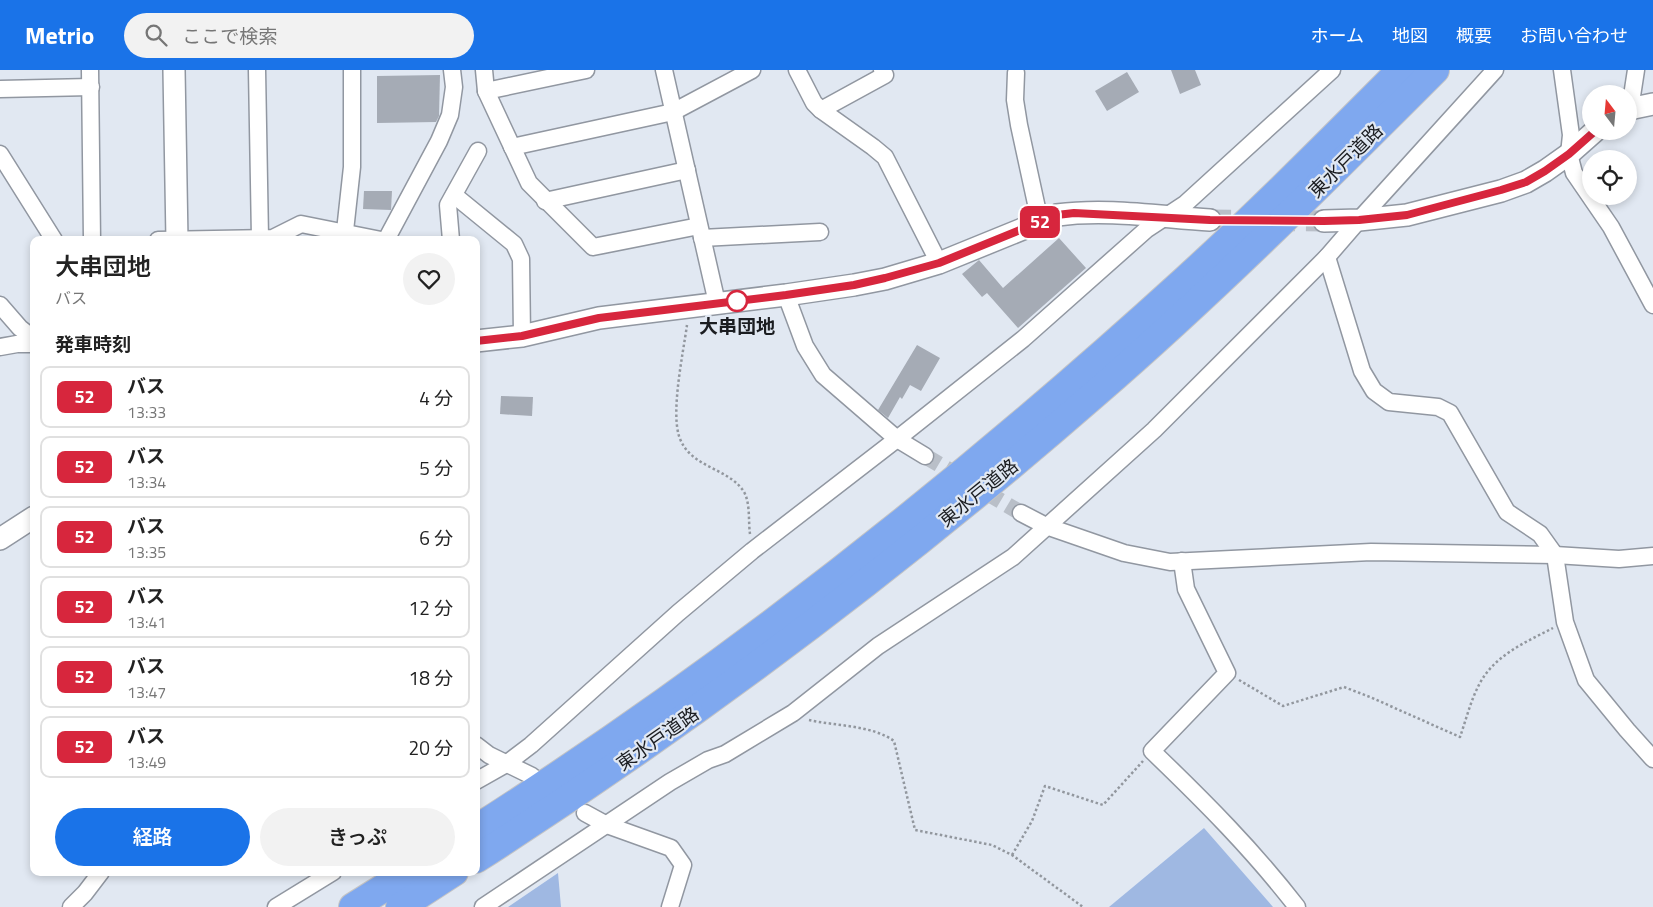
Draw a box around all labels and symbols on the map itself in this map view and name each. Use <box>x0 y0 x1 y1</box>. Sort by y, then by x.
north arrow <box>1582 85 1638 140</box>
street label: 東水戸道路 <box>1301 116 1389 204</box>
line badge: 52 <box>1018 206 1062 238</box>
marker: 大串団地 <box>726 290 748 312</box>
place label: 大串団地 <box>699 311 775 340</box>
street label: 東水戸道路 <box>932 451 1024 533</box>
street label: 東水戸道路 <box>610 699 704 777</box>

